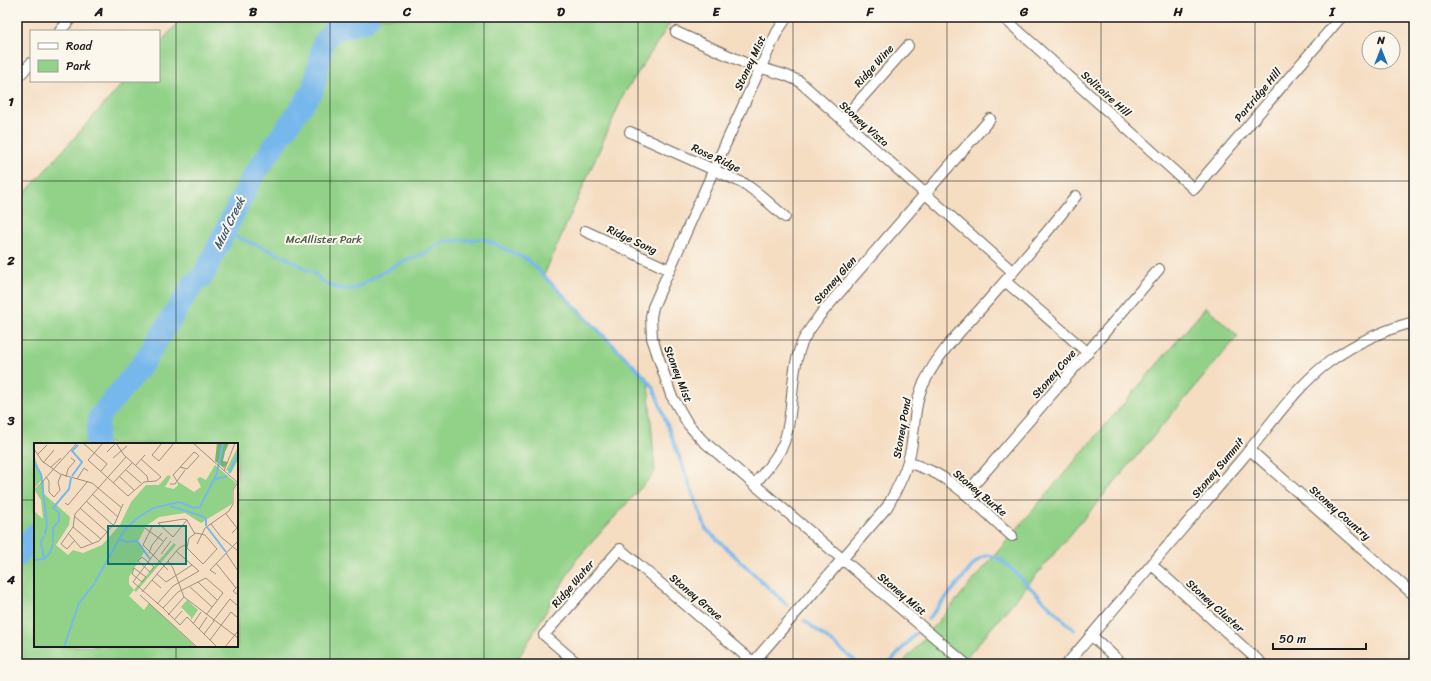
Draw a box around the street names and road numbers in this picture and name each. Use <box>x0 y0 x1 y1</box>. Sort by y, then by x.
street label: Stoney Mist <box>729 32 771 94</box>
street label: Ridge Wine <box>849 40 899 92</box>
street label: Partridge Hill <box>1230 63 1287 126</box>
street label: Solitaire Hill <box>1077 66 1136 122</box>
street label: Stoney Vista <box>835 96 894 152</box>
street label: Rose Ridge <box>688 138 744 178</box>
street label: Ridge Song <box>604 220 661 260</box>
street label: Stoney Glen <box>809 252 861 308</box>
street label: Stoney Mist <box>659 343 698 405</box>
street label: Stoney Cove <box>1027 345 1081 403</box>
street label: Stoney Pond <box>887 395 917 460</box>
street label: Stoney Summit <box>1187 433 1250 503</box>
street label: Stoney Burke <box>949 464 1012 522</box>
street label: Stoney Country <box>1305 481 1375 545</box>
street label: Ridge Water <box>547 555 600 612</box>
street label: Stoney Mist <box>873 568 931 620</box>
street label: Stoney Grove <box>665 569 727 625</box>
street label: Stoney Cluster <box>1182 575 1250 638</box>

